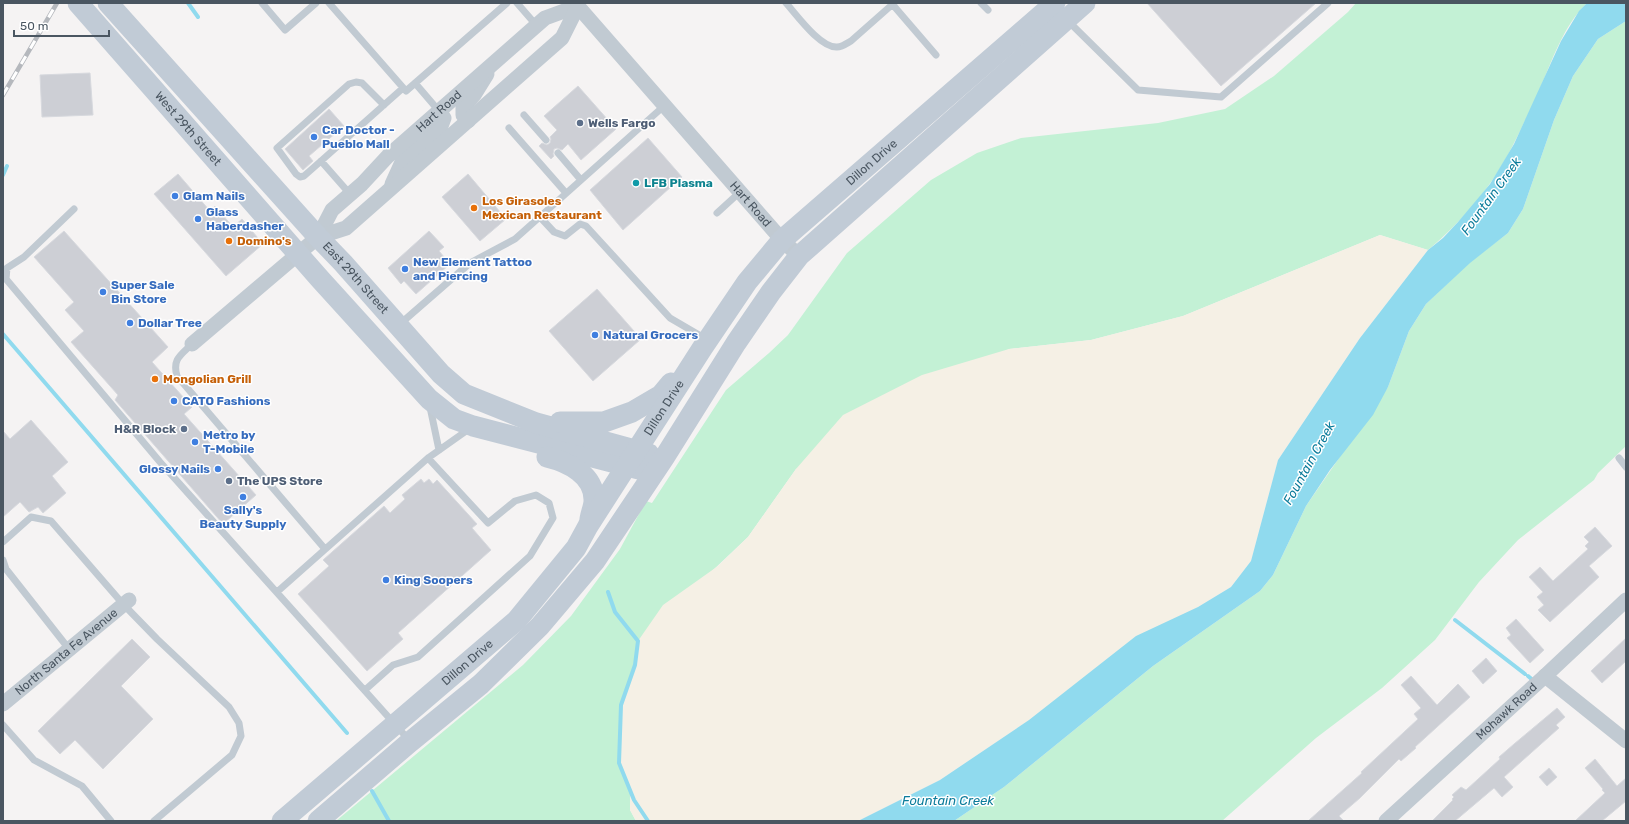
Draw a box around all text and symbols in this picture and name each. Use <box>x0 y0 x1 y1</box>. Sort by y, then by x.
scale bar <box>14 12 109 38</box>
text: 50 m <box>20 19 48 33</box>
street label: Hart Road <box>413 88 464 135</box>
street label: West 29th Street <box>152 89 224 169</box>
place label: Wells Fargo <box>588 116 656 130</box>
marker: Wells Fargo <box>575 118 585 128</box>
place label: Car Doctor - Pueblo Mall <box>322 123 395 151</box>
marker: Car Doctor - Pueblo Mall <box>309 132 319 142</box>
street label: Dillon Drive <box>843 136 900 188</box>
water label: Fountain Creek <box>1458 154 1524 238</box>
place label: LFB Plasma <box>644 176 713 190</box>
marker: LFB Plasma <box>631 178 641 188</box>
street label: Hart Road <box>727 178 774 230</box>
place label: Glam Nails <box>183 189 245 203</box>
marker: Glam Nails <box>170 191 180 201</box>
place label: Los Girasoles Mexican Restaurant <box>482 194 602 222</box>
marker: Los Girasoles Mexican Restaurant <box>469 203 479 213</box>
place label: Glass Haberdasher <box>206 205 284 233</box>
marker: Glass Haberdasher <box>193 214 203 224</box>
place label: Domino's <box>237 234 292 248</box>
marker: Domino's <box>224 236 234 246</box>
street label: East 29th Street <box>320 239 392 317</box>
place label: New Element Tattoo and Piercing <box>413 255 532 283</box>
marker: New Element Tattoo and Piercing <box>400 264 410 274</box>
place label: Super Sale Bin Store <box>111 278 175 306</box>
marker: Super Sale Bin Store <box>98 287 108 297</box>
place label: Dollar Tree <box>138 316 202 330</box>
marker: Dollar Tree <box>125 318 135 328</box>
place label: Natural Grocers <box>603 328 698 342</box>
marker: Natural Grocers <box>590 330 600 340</box>
place label: Mongolian Grill <box>163 372 252 386</box>
marker: Mongolian Grill <box>150 374 160 384</box>
street label: Dillon Drive <box>641 377 687 438</box>
place label: CATO Fashions <box>182 394 271 408</box>
marker: CATO Fashions <box>169 396 179 406</box>
water label: Fountain Creek <box>1280 419 1338 507</box>
place label: H&R Block <box>114 422 176 436</box>
marker: H&R Block <box>179 424 189 434</box>
place label: Metro by T-Mobile <box>203 428 255 456</box>
marker: Metro by T-Mobile <box>190 437 200 447</box>
place label: Glossy Nails <box>139 462 210 476</box>
marker: Glossy Nails <box>213 464 223 474</box>
place label: The UPS Store <box>237 474 323 488</box>
marker: The UPS Store <box>224 476 234 486</box>
marker: Sally's Beauty Supply <box>238 492 248 502</box>
place label: Sally's Beauty Supply <box>200 503 286 531</box>
place label: King Soopers <box>394 573 473 587</box>
marker: King Soopers <box>381 575 391 585</box>
street label: North Santa Fe Avenue <box>12 605 121 698</box>
street label: Dillon Drive <box>439 636 496 688</box>
street label: Mohawk Road <box>1473 680 1540 742</box>
water label: Fountain Creek <box>902 793 994 808</box>

